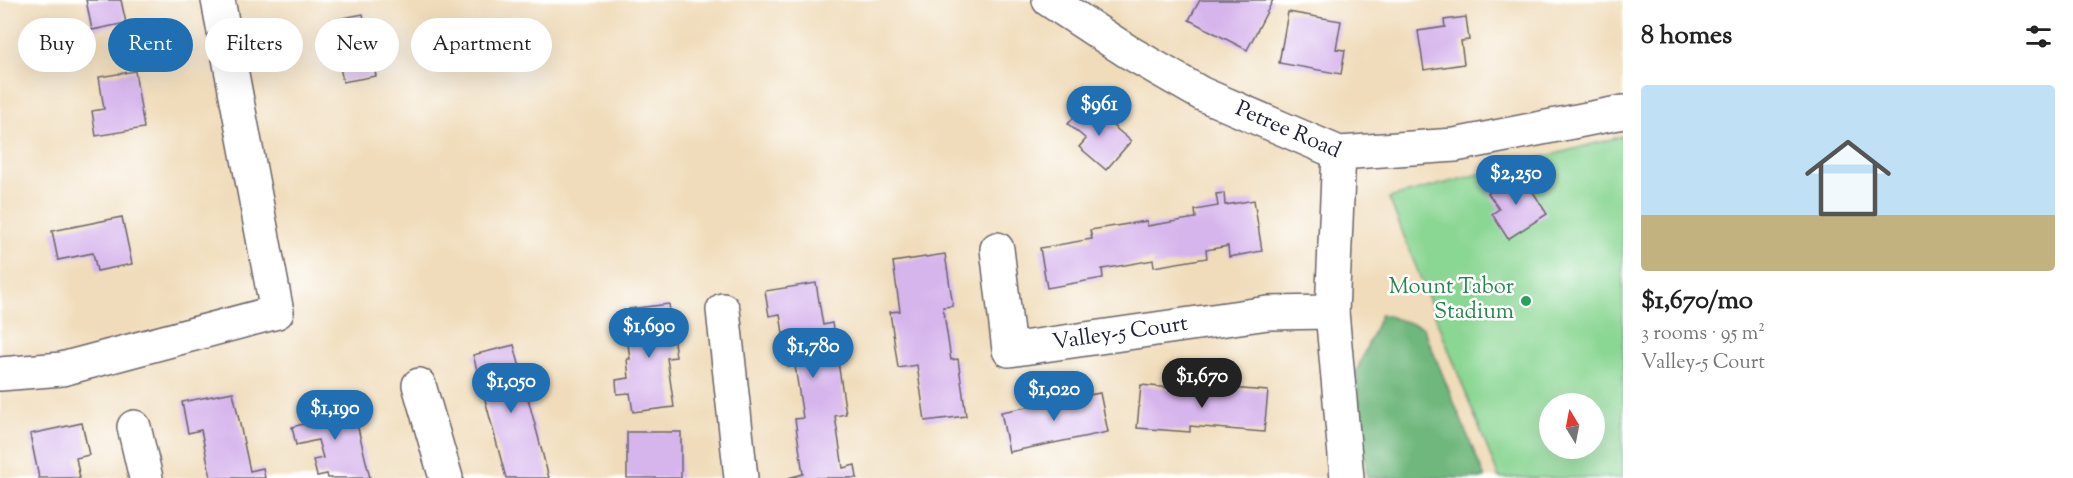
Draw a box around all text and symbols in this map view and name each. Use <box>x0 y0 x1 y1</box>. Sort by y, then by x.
chip: Buy <box>18 18 96 72</box>
chip: Rent <box>108 18 193 72</box>
chip: Filters <box>205 18 303 72</box>
chip: New <box>315 18 399 72</box>
chip: Apartment <box>411 18 552 72</box>
text: 8 homes <box>1641 18 1732 55</box>
icon: filters <box>2022 20 2055 53</box>
pin: $961 <box>1063 86 1135 137</box>
text: $961 <box>1081 91 1117 120</box>
street label: Petree Road <box>1230 94 1346 168</box>
icon: home <box>1794 124 1902 232</box>
pin: $2,250 <box>1467 155 1565 206</box>
text: $2,250 <box>1490 160 1542 189</box>
place label: Mount Tabor Stadium <box>1389 272 1514 329</box>
text: $1,670/mo <box>1641 283 1753 320</box>
marker: Mount Tabor Stadium <box>1519 294 1533 308</box>
pin: $1,690 <box>600 308 698 359</box>
street label: Valley-5 Court <box>1050 309 1190 360</box>
text: $1,690 <box>623 313 675 342</box>
text: 3 rooms · 95 m² <box>1641 320 1765 349</box>
pin: $1,780 <box>764 328 862 379</box>
text: $1,780 <box>786 333 840 362</box>
text: Valley-5 Court <box>1641 349 1765 378</box>
pin: $1,670 <box>1153 358 1251 409</box>
pin: $1,050 <box>462 363 560 414</box>
text: $1,670 <box>1176 363 1228 392</box>
text: $1,050 <box>486 368 536 397</box>
pin: $1,020 <box>1005 371 1103 422</box>
text: $1,020 <box>1028 376 1080 405</box>
pin: $1,190 <box>286 390 384 441</box>
north arrow <box>1539 393 1605 459</box>
map controls <box>1539 393 1605 459</box>
text: $1,190 <box>310 395 360 424</box>

